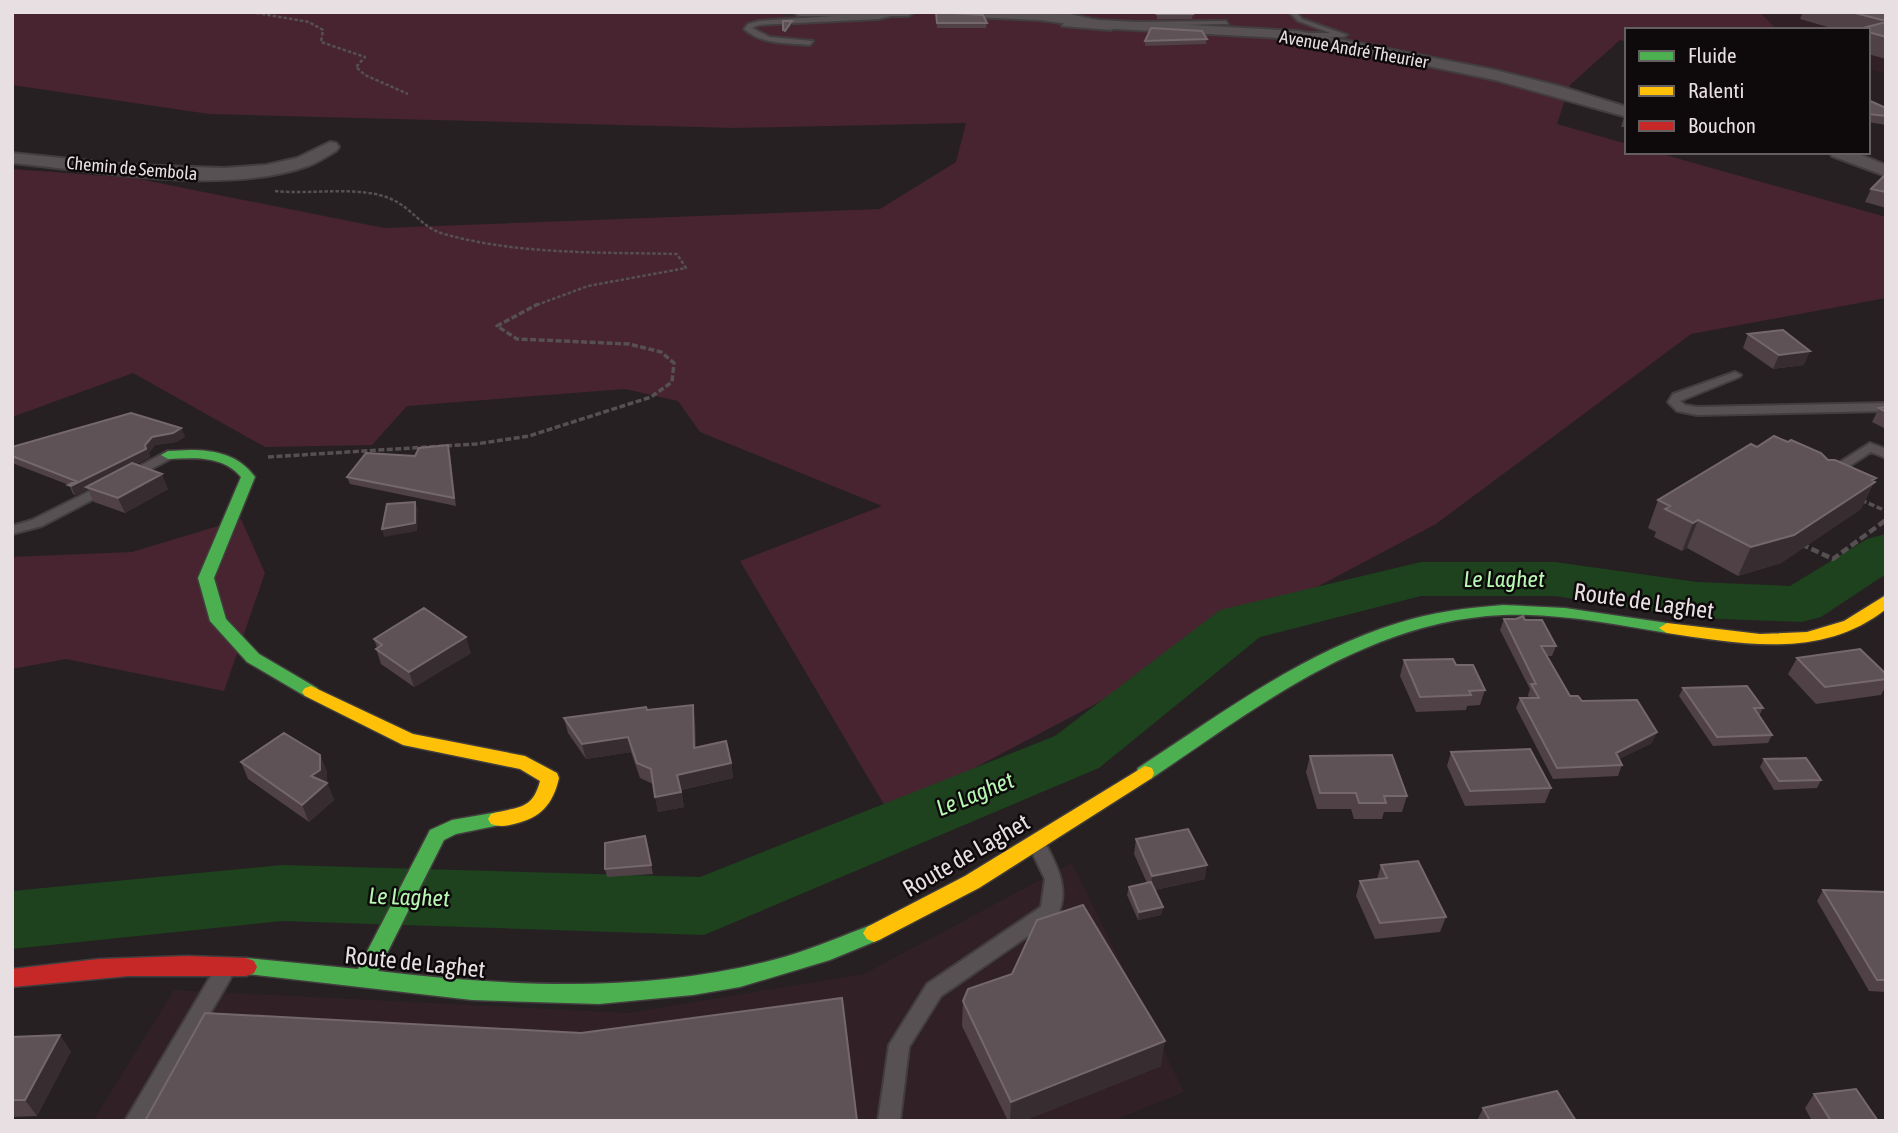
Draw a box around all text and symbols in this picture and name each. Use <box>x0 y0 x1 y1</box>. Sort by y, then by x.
street label: Avenue André Theurier <box>1278 26 1431 73</box>
legend <box>1625 28 1870 154</box>
text: Fluide <box>1688 43 1737 67</box>
text: Ralenti <box>1688 78 1744 102</box>
text: Bouchon <box>1688 113 1756 137</box>
street label: Chemin de Sembola <box>66 152 198 184</box>
water label: Le Laghet <box>1463 566 1545 592</box>
street label: Route de Laghet <box>1572 578 1716 624</box>
water label: Le Laghet <box>933 767 1018 821</box>
street label: Route de Laghet <box>898 808 1034 902</box>
water label: Le Laghet <box>368 883 450 911</box>
street label: Route de Laghet <box>343 941 487 983</box>

